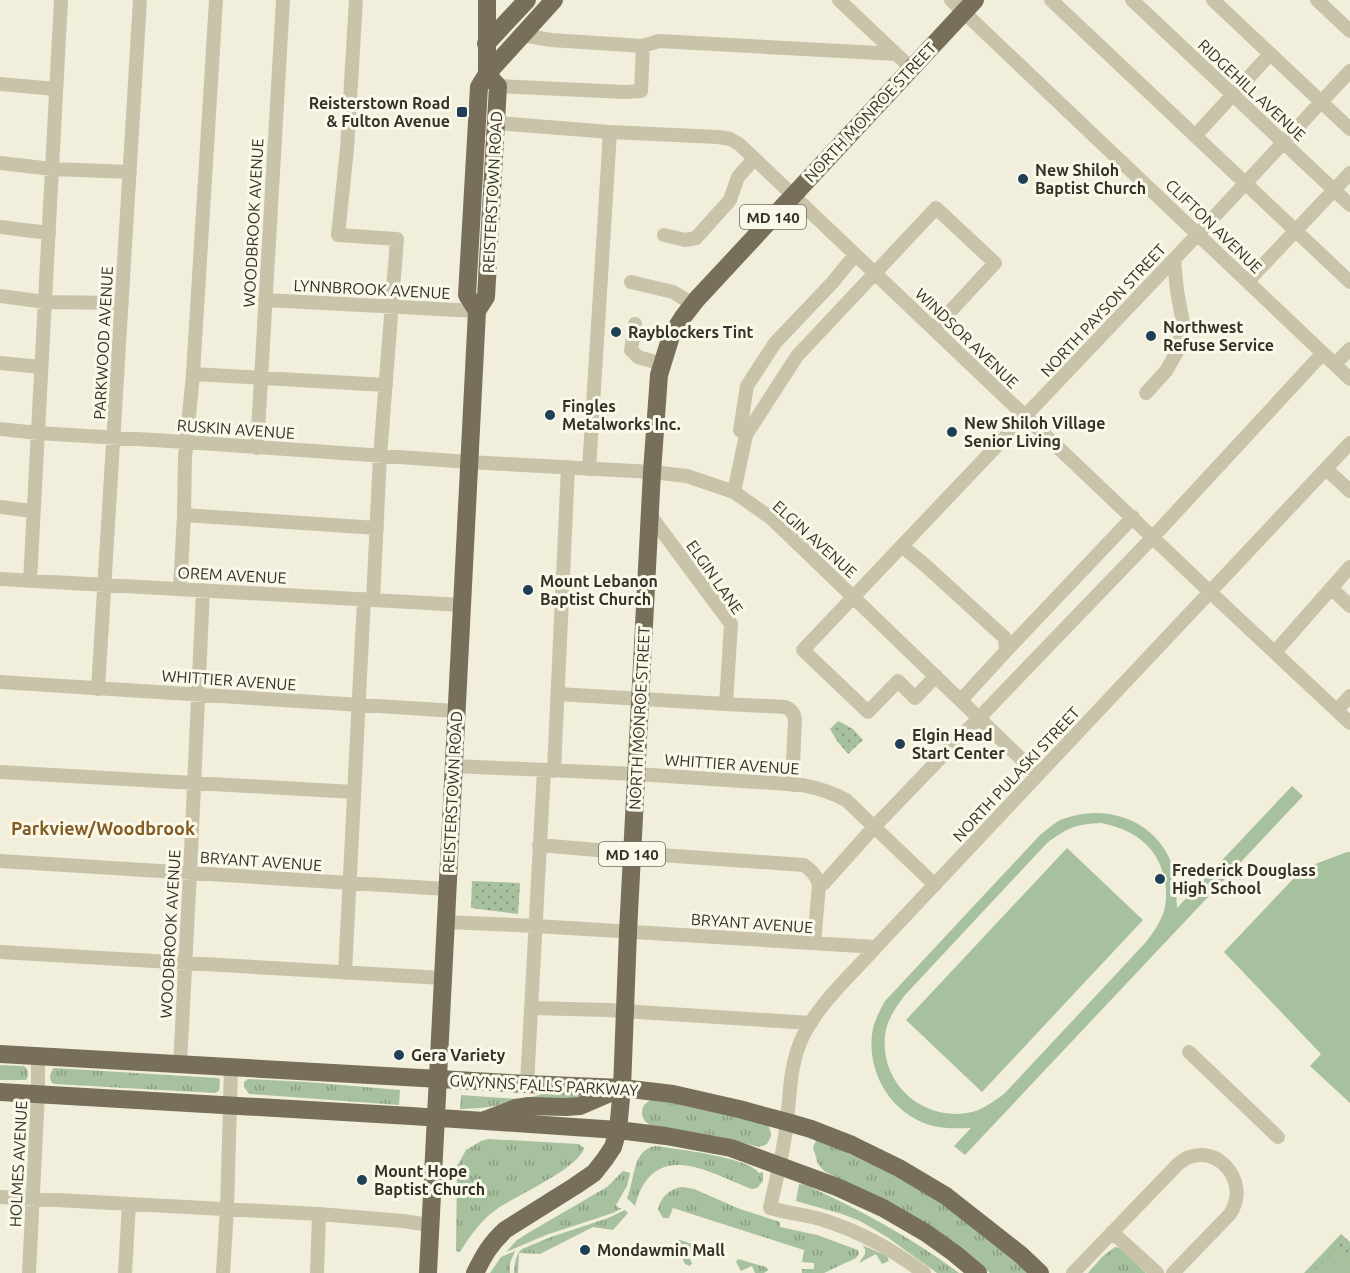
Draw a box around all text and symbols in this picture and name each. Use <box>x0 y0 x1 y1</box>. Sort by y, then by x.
street label: RIDGEHILL AVENUE <box>1195 36 1309 144</box>
street label: NORTH MONROE STREET <box>801 38 940 186</box>
place label: Reisterstown Road & Fulton Avenue <box>309 94 450 130</box>
marker: Reisterstown Road & Fulton Avenue <box>455 105 469 119</box>
street label: REISTERSTOWN ROAD <box>479 110 505 274</box>
street label: WOODBROOK AVENUE <box>240 138 266 308</box>
place label: New Shiloh Baptist Church <box>1035 161 1146 197</box>
marker: New Shiloh Baptist Church <box>1016 172 1030 186</box>
street label: CLIFTON AVENUE <box>1162 175 1266 277</box>
road number: MD 140 <box>740 205 806 229</box>
street label: NORTH PAYSON STREET <box>1037 240 1169 380</box>
street label: PARKWOOD AVENUE <box>90 266 116 420</box>
street label: LYNNBROOK AVENUE <box>293 276 451 302</box>
street label: WINDSOR AVENUE <box>912 284 1022 392</box>
place label: Northwest Refuse Service <box>1163 318 1274 354</box>
place label: Rayblockers Tint <box>628 323 754 341</box>
marker: Rayblockers Tint <box>609 325 623 339</box>
marker: Northwest Refuse Service <box>1144 329 1158 343</box>
place label: Fingles Metalworks Inc. <box>562 397 681 433</box>
marker: Fingles Metalworks Inc. <box>543 408 557 422</box>
place label: New Shiloh Village Senior Living <box>964 414 1105 450</box>
street label: RUSKIN AVENUE <box>176 416 296 442</box>
marker: New Shiloh Village Senior Living <box>945 425 959 439</box>
street label: ELGIN AVENUE <box>769 497 861 581</box>
street label: ELGIN LANE <box>683 537 747 617</box>
street label: OREM AVENUE <box>177 563 287 587</box>
place label: Mount Lebanon Baptist Church <box>540 572 658 608</box>
marker: Mount Lebanon Baptist Church <box>521 583 535 597</box>
street label: NORTH MONROE STREET <box>625 625 653 811</box>
street label: WHITTIER AVENUE <box>161 666 297 694</box>
street label: NORTH PULASKI STREET <box>949 703 1083 845</box>
street label: REISTERSTOWN ROAD <box>439 710 465 874</box>
place label: Elgin Head Start Center <box>912 726 1005 762</box>
marker: Elgin Head Start Center <box>893 737 907 751</box>
street label: WHITTIER AVENUE <box>664 750 800 778</box>
district label: Parkview/Woodbrook <box>11 818 195 838</box>
road number: MD 140 <box>599 842 665 866</box>
street label: BRYANT AVENUE <box>199 848 323 874</box>
street label: WOODBROOK AVENUE <box>157 849 183 1019</box>
place label: Frederick Douglass High School <box>1172 861 1316 897</box>
marker: Frederick Douglass High School <box>1153 872 1167 886</box>
street label: BRYANT AVENUE <box>690 910 814 936</box>
place label: Gera Variety <box>411 1046 506 1064</box>
marker: Gera Variety <box>392 1048 406 1062</box>
street label: GWYNNS FALLS PARKWAY <box>449 1071 640 1099</box>
street label: HOLMES AVENUE <box>6 1100 30 1228</box>
place label: Mount Hope Baptist Church <box>374 1162 485 1198</box>
marker: Mount Hope Baptist Church <box>355 1173 369 1187</box>
place label: Mondawmin Mall <box>597 1241 725 1259</box>
marker: Mondawmin Mall <box>578 1243 592 1257</box>

